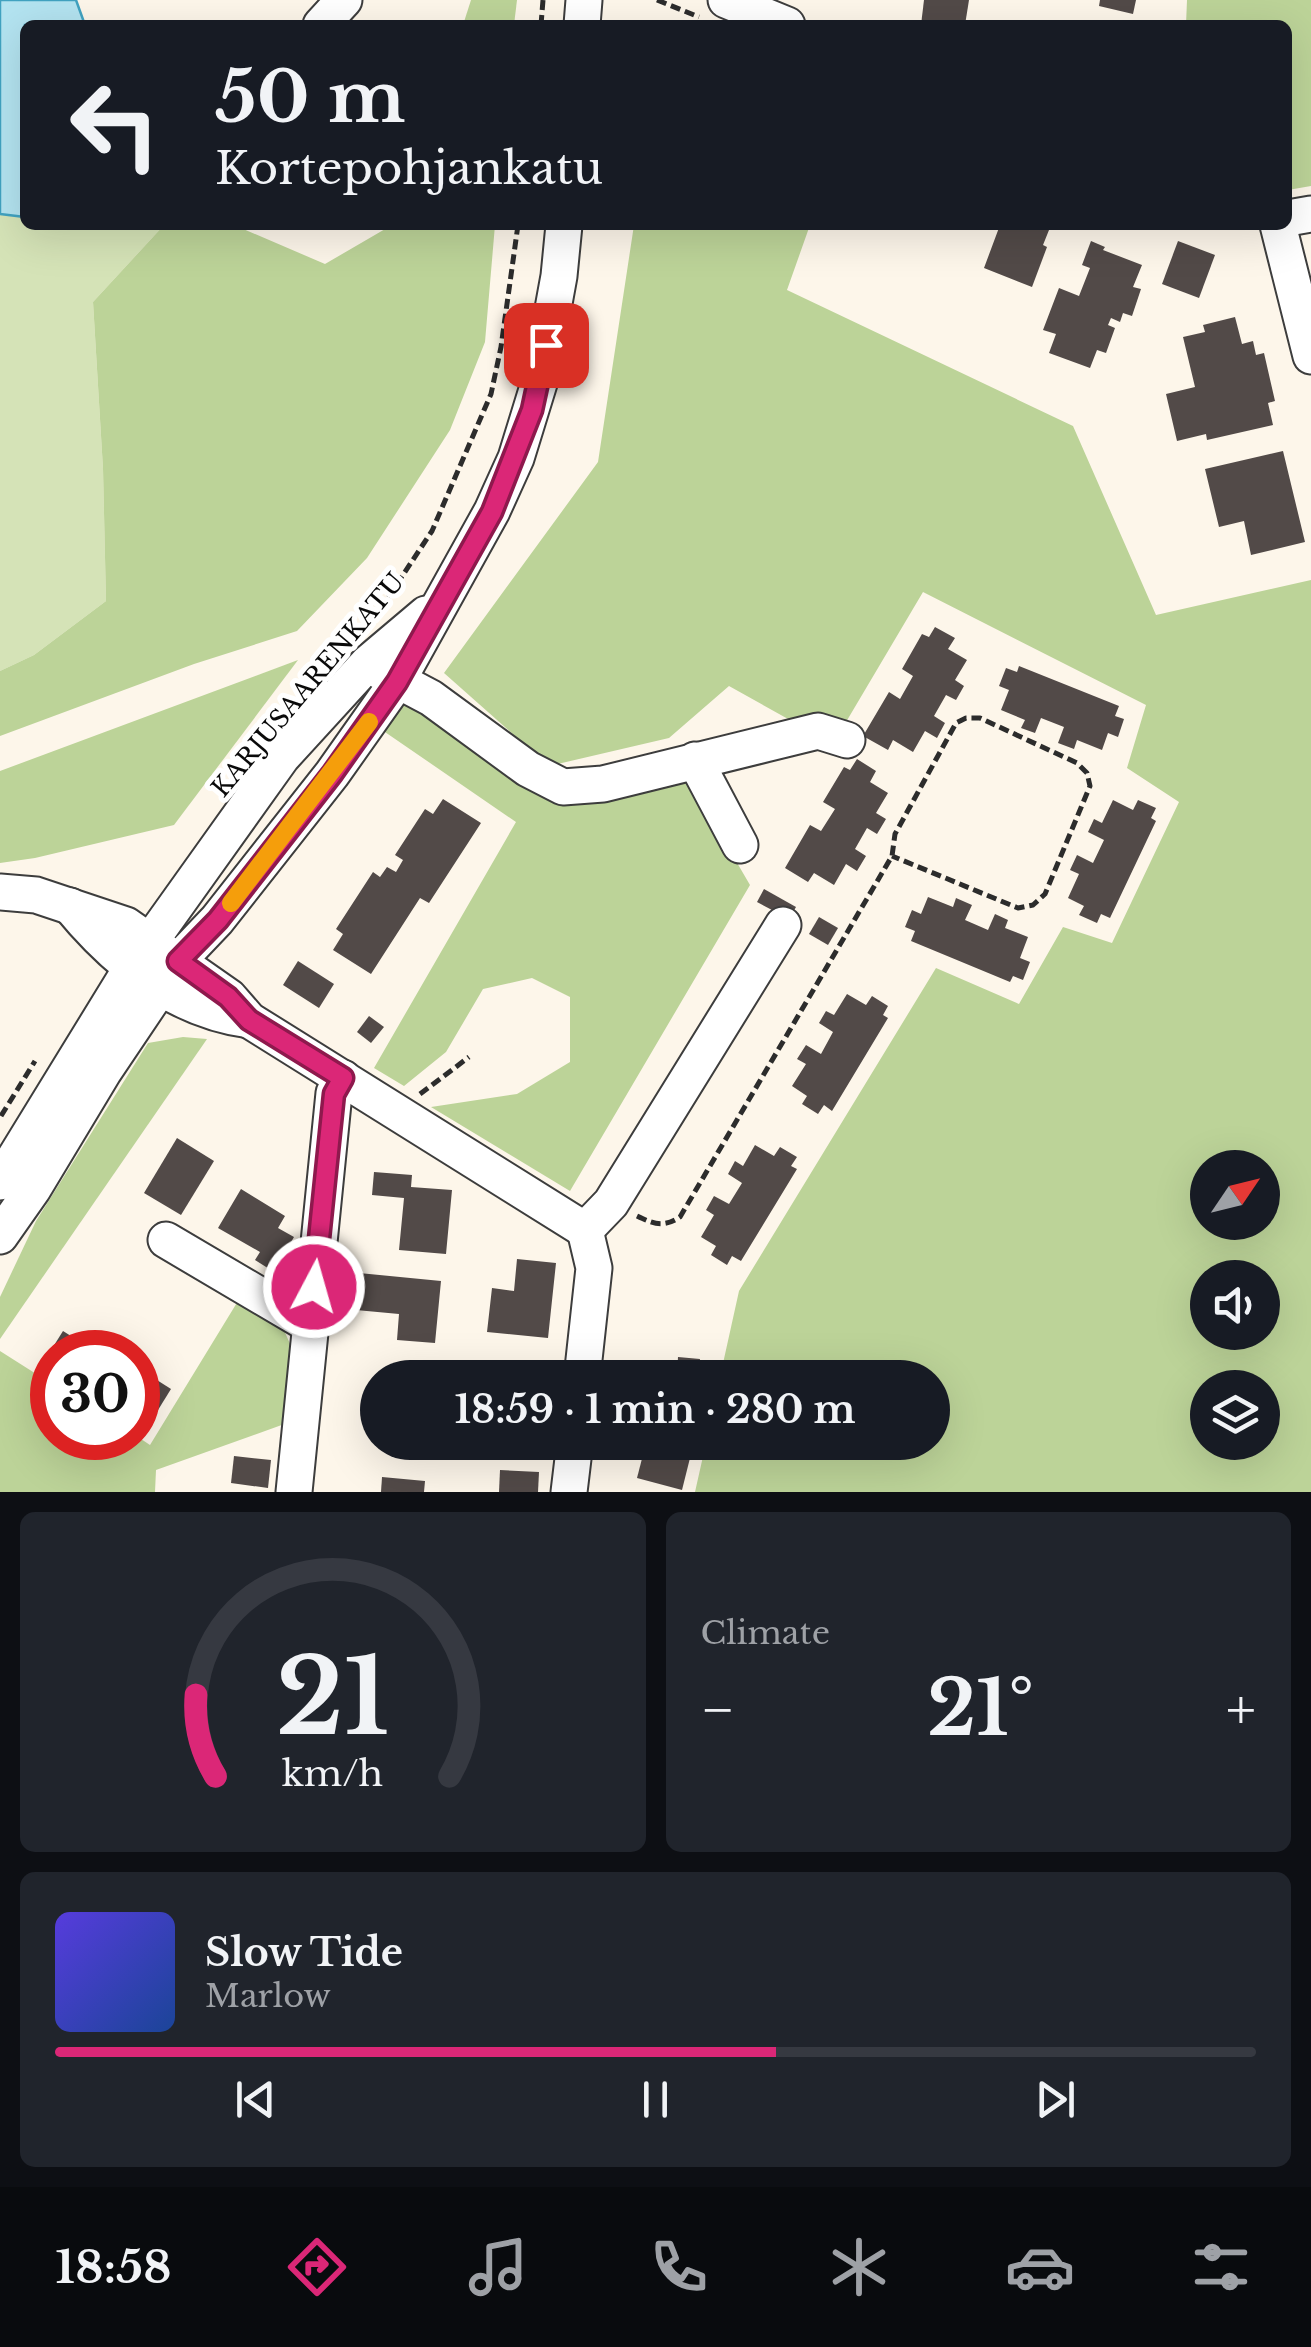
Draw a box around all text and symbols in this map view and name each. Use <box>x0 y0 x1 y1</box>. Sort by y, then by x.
text: 50 m <box>215 54 406 141</box>
icon: left <box>50 60 180 190</box>
text: Kortepohjankatu <box>215 140 603 196</box>
pin <box>504 303 589 388</box>
icon: arrive <box>519 318 574 373</box>
street label: KARJUSAARENKATU <box>205 567 411 803</box>
north arrow <box>1190 1150 1280 1240</box>
map controls <box>1190 1150 1280 1460</box>
position arrow <box>262 1235 366 1339</box>
button: sound <box>1190 1260 1280 1350</box>
speed limit sign: 30 <box>30 1330 160 1460</box>
button: layers <box>1190 1370 1280 1460</box>
text: 18:59 · 1 min · 280 m <box>454 1386 856 1433</box>
text: Climate <box>701 1613 830 1653</box>
text: 21 <box>276 1633 389 1762</box>
text: 21° <box>927 1662 1034 1755</box>
text: − <box>701 1676 735 1744</box>
text: + <box>1226 1676 1256 1744</box>
text: km/h <box>282 1751 383 1796</box>
text: Slow Tide <box>205 1929 403 1976</box>
text: Marlow <box>205 1976 331 2016</box>
icon: previous <box>228 2072 283 2127</box>
icon: pause <box>628 2072 683 2127</box>
icon: next <box>1028 2072 1083 2127</box>
icon: directions <box>282 2232 352 2302</box>
icon: music <box>463 2232 533 2302</box>
icon: phone <box>644 2232 714 2302</box>
icon: climate <box>824 2232 894 2302</box>
icon: car <box>1005 2232 1075 2302</box>
icon: filters <box>1186 2232 1256 2302</box>
text: 18:58 <box>55 2239 172 2295</box>

